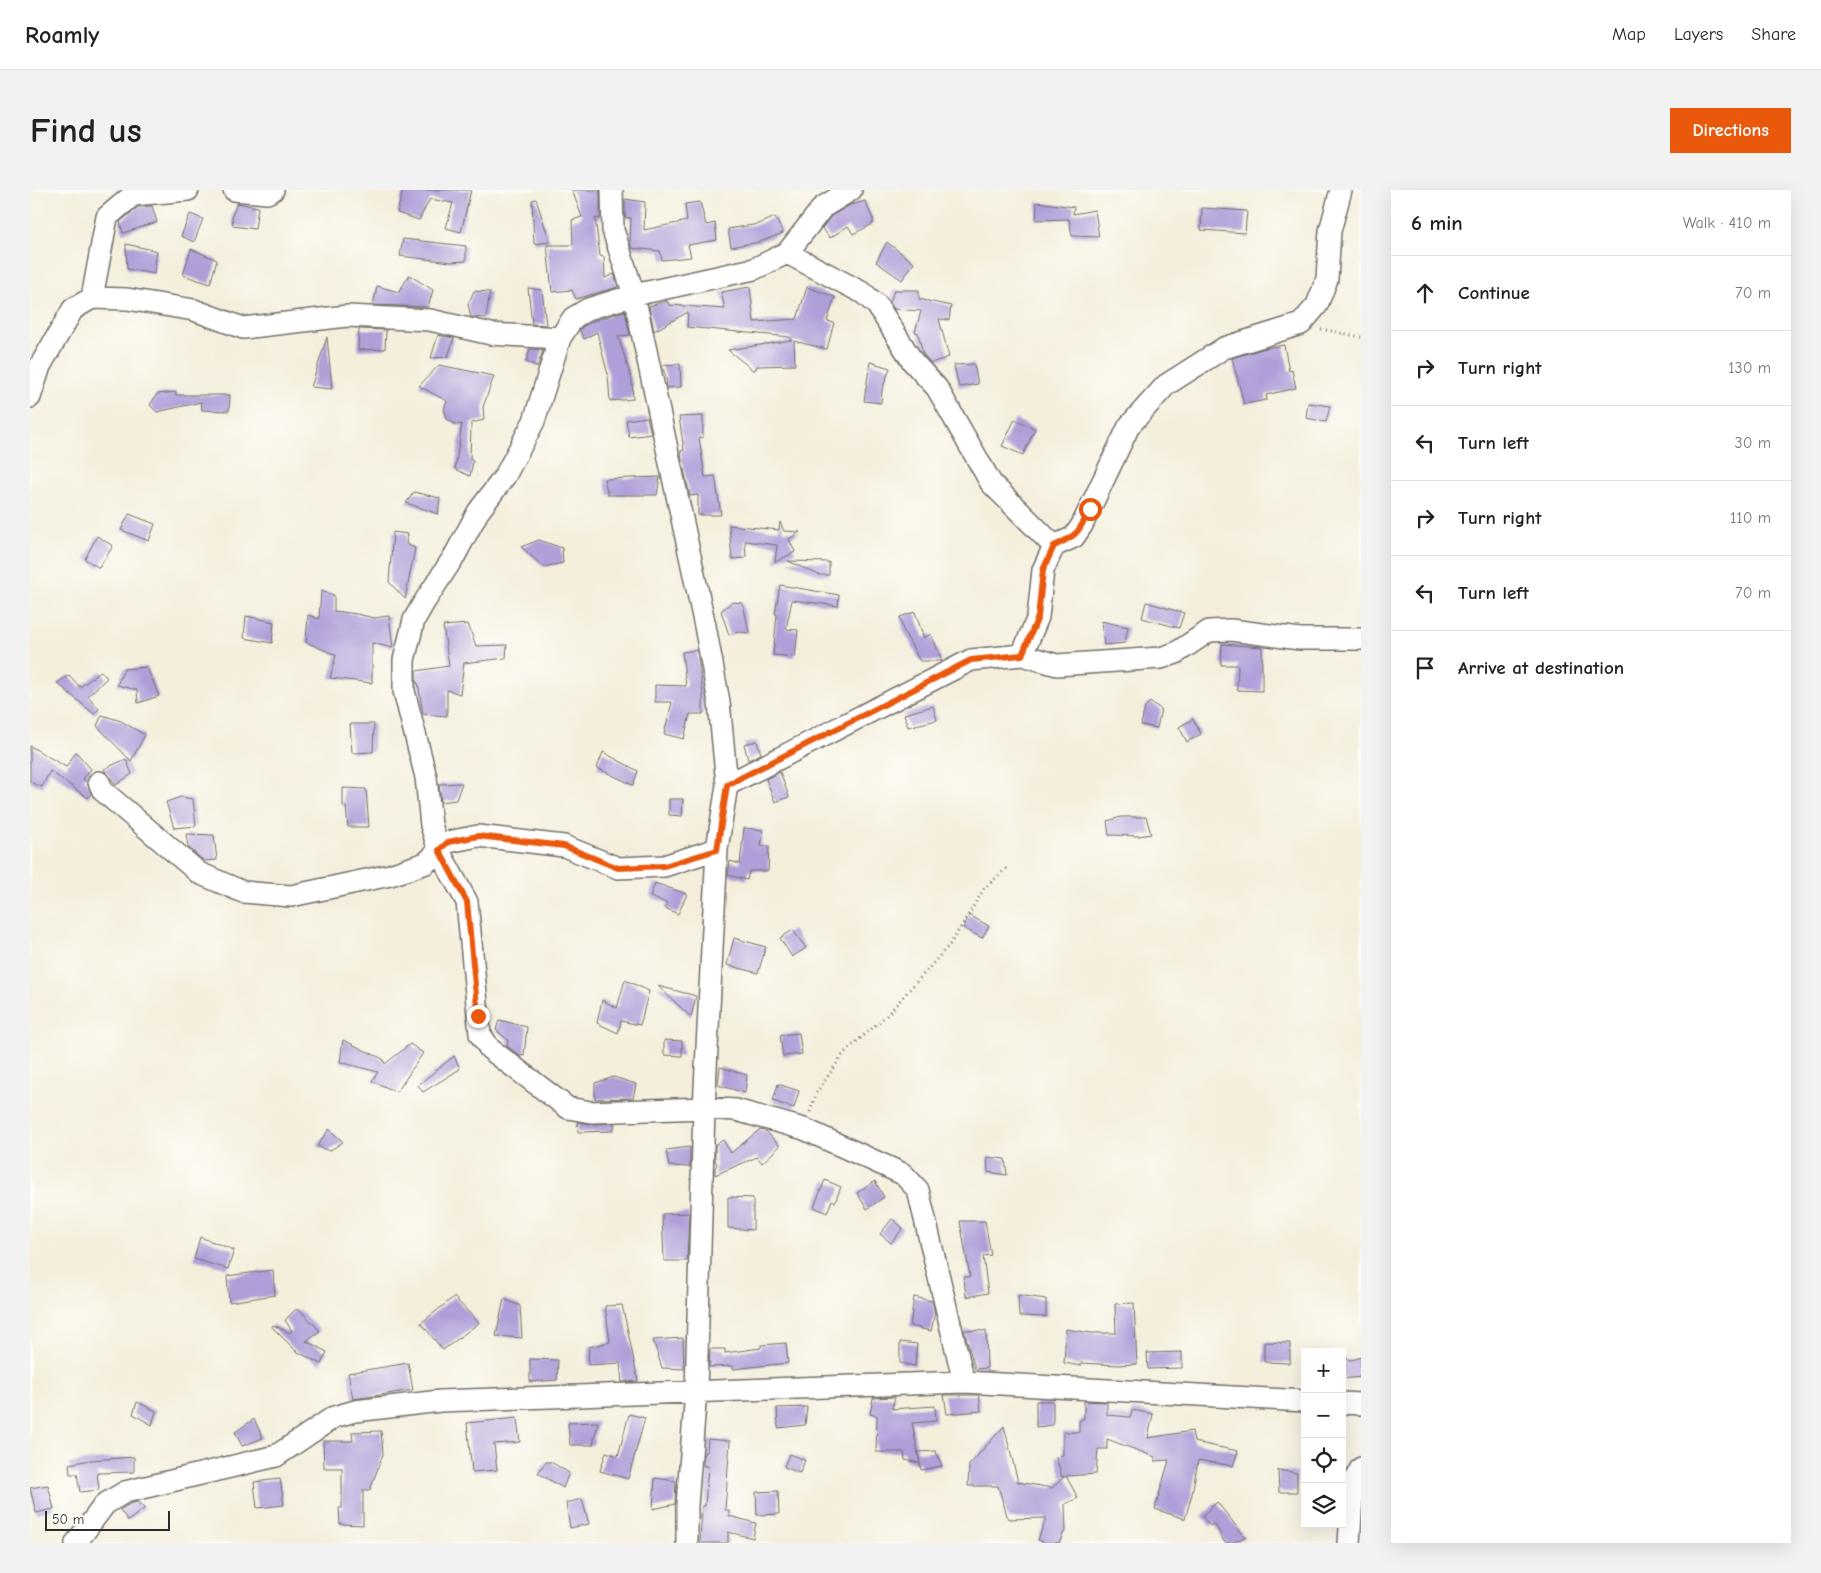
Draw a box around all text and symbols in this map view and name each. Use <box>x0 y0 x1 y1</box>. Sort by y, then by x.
text: Roamly <box>25 21 99 49</box>
text: Map <box>1612 24 1646 45</box>
text: Layers <box>1674 24 1723 45</box>
text: Share <box>1751 24 1796 45</box>
button: Directions <box>1670 108 1791 153</box>
text: Find us <box>30 110 142 151</box>
text: 6 min <box>1411 211 1463 235</box>
text: Walk · 410 m <box>1683 214 1771 232</box>
icon: ahead <box>1411 279 1439 307</box>
text: Continue <box>1458 282 1530 304</box>
text: 70 m <box>1735 284 1771 302</box>
icon: right <box>1411 354 1439 382</box>
text: Turn right <box>1458 357 1542 379</box>
text: 130 m <box>1728 359 1771 377</box>
icon: left <box>1411 429 1439 457</box>
text: Turn left <box>1458 432 1529 454</box>
text: 30 m <box>1735 434 1771 452</box>
route start <box>1079 498 1102 521</box>
icon: right <box>1411 504 1439 532</box>
text: Turn right <box>1458 507 1542 529</box>
text: 110 m <box>1730 509 1771 527</box>
icon: left <box>1411 579 1439 607</box>
text: Turn left <box>1458 582 1529 604</box>
text: 70 m <box>1735 584 1771 602</box>
icon: arrive <box>1411 654 1439 682</box>
text: Arrive at destination <box>1458 657 1624 679</box>
route end <box>467 1005 490 1028</box>
map controls <box>1301 1348 1346 1528</box>
button: + <box>1301 1348 1346 1393</box>
button: − <box>1301 1393 1346 1438</box>
button: locate <box>1301 1438 1346 1483</box>
button: layers <box>1301 1483 1346 1528</box>
scale bar <box>45 1508 170 1531</box>
text: 50 m <box>52 1511 84 1528</box>

